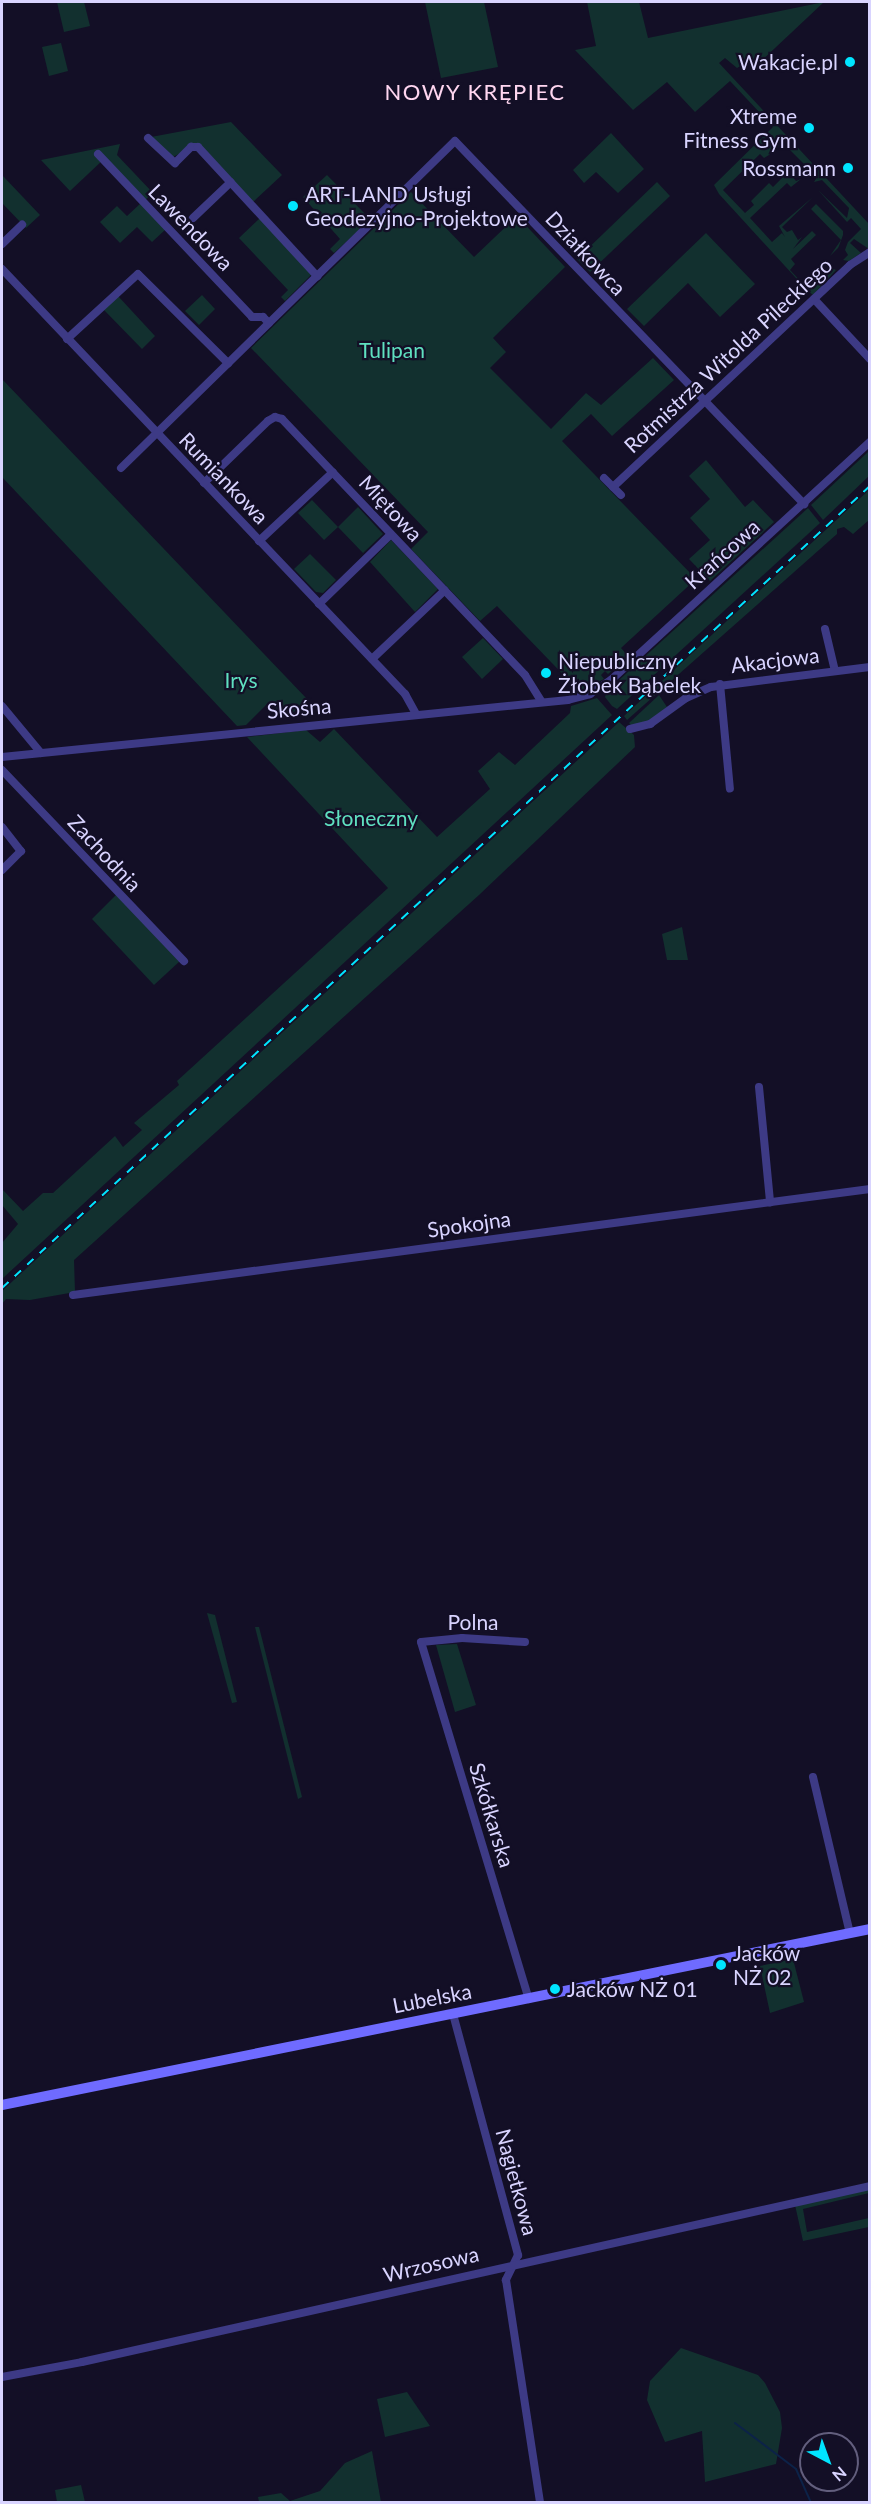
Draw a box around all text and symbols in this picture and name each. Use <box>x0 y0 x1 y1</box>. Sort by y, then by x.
place label: Wakacje.pl <box>738 49 838 75</box>
marker: Wakacje.pl <box>843 55 857 69</box>
district label: NOWY KRĘPIEC <box>384 79 566 105</box>
place label: Xtreme Fitness Gym <box>683 103 797 153</box>
marker: Xtreme Fitness Gym <box>802 121 816 135</box>
place label: Rossmann <box>742 155 836 181</box>
marker: Rossmann <box>841 161 855 175</box>
street label: Lawendowa <box>144 178 238 276</box>
place label: ART-LAND Usługi Geodezyjno-Projektowe <box>305 181 528 231</box>
marker: ART-LAND Usługi Geodezyjno-Projektowe <box>286 199 300 213</box>
street label: Działkowca <box>541 206 631 300</box>
street label: Rotmistrza Witolda Pileckiego <box>619 252 837 458</box>
park label: Tulipan <box>359 337 425 363</box>
street label: Rumiankowa <box>174 427 274 529</box>
street label: Miętowa <box>354 470 428 546</box>
street label: Krańcowa <box>679 514 765 594</box>
street label: Akacjowa <box>729 642 821 678</box>
place label: Niepubliczny Żłobek Bąbelek <box>558 648 701 698</box>
marker: Niepubliczny Żłobek Bąbelek <box>539 666 553 680</box>
park label: Irys <box>224 667 258 693</box>
street label: Skośna <box>266 693 332 723</box>
park label: Słoneczny <box>324 805 418 831</box>
street label: Zachodnia <box>63 809 147 897</box>
street label: Spokojna <box>426 1206 512 1242</box>
street label: Polna <box>447 1609 499 1635</box>
street label: Szkółkarska <box>464 1760 520 1870</box>
place label: Jacków NŻ 02 <box>733 1940 800 1990</box>
marker: Jacków NŻ 02 <box>714 1958 728 1972</box>
place label: Jacków NŻ 01 <box>567 1976 698 2002</box>
street label: Lubelska <box>390 1978 474 2018</box>
marker: Jacków NŻ 01 <box>548 1982 562 1996</box>
street label: Nagietkowa <box>491 2126 543 2238</box>
street label: Wrzosowa <box>381 2241 481 2287</box>
north arrow <box>799 2432 859 2492</box>
text: N <box>829 2463 851 2486</box>

